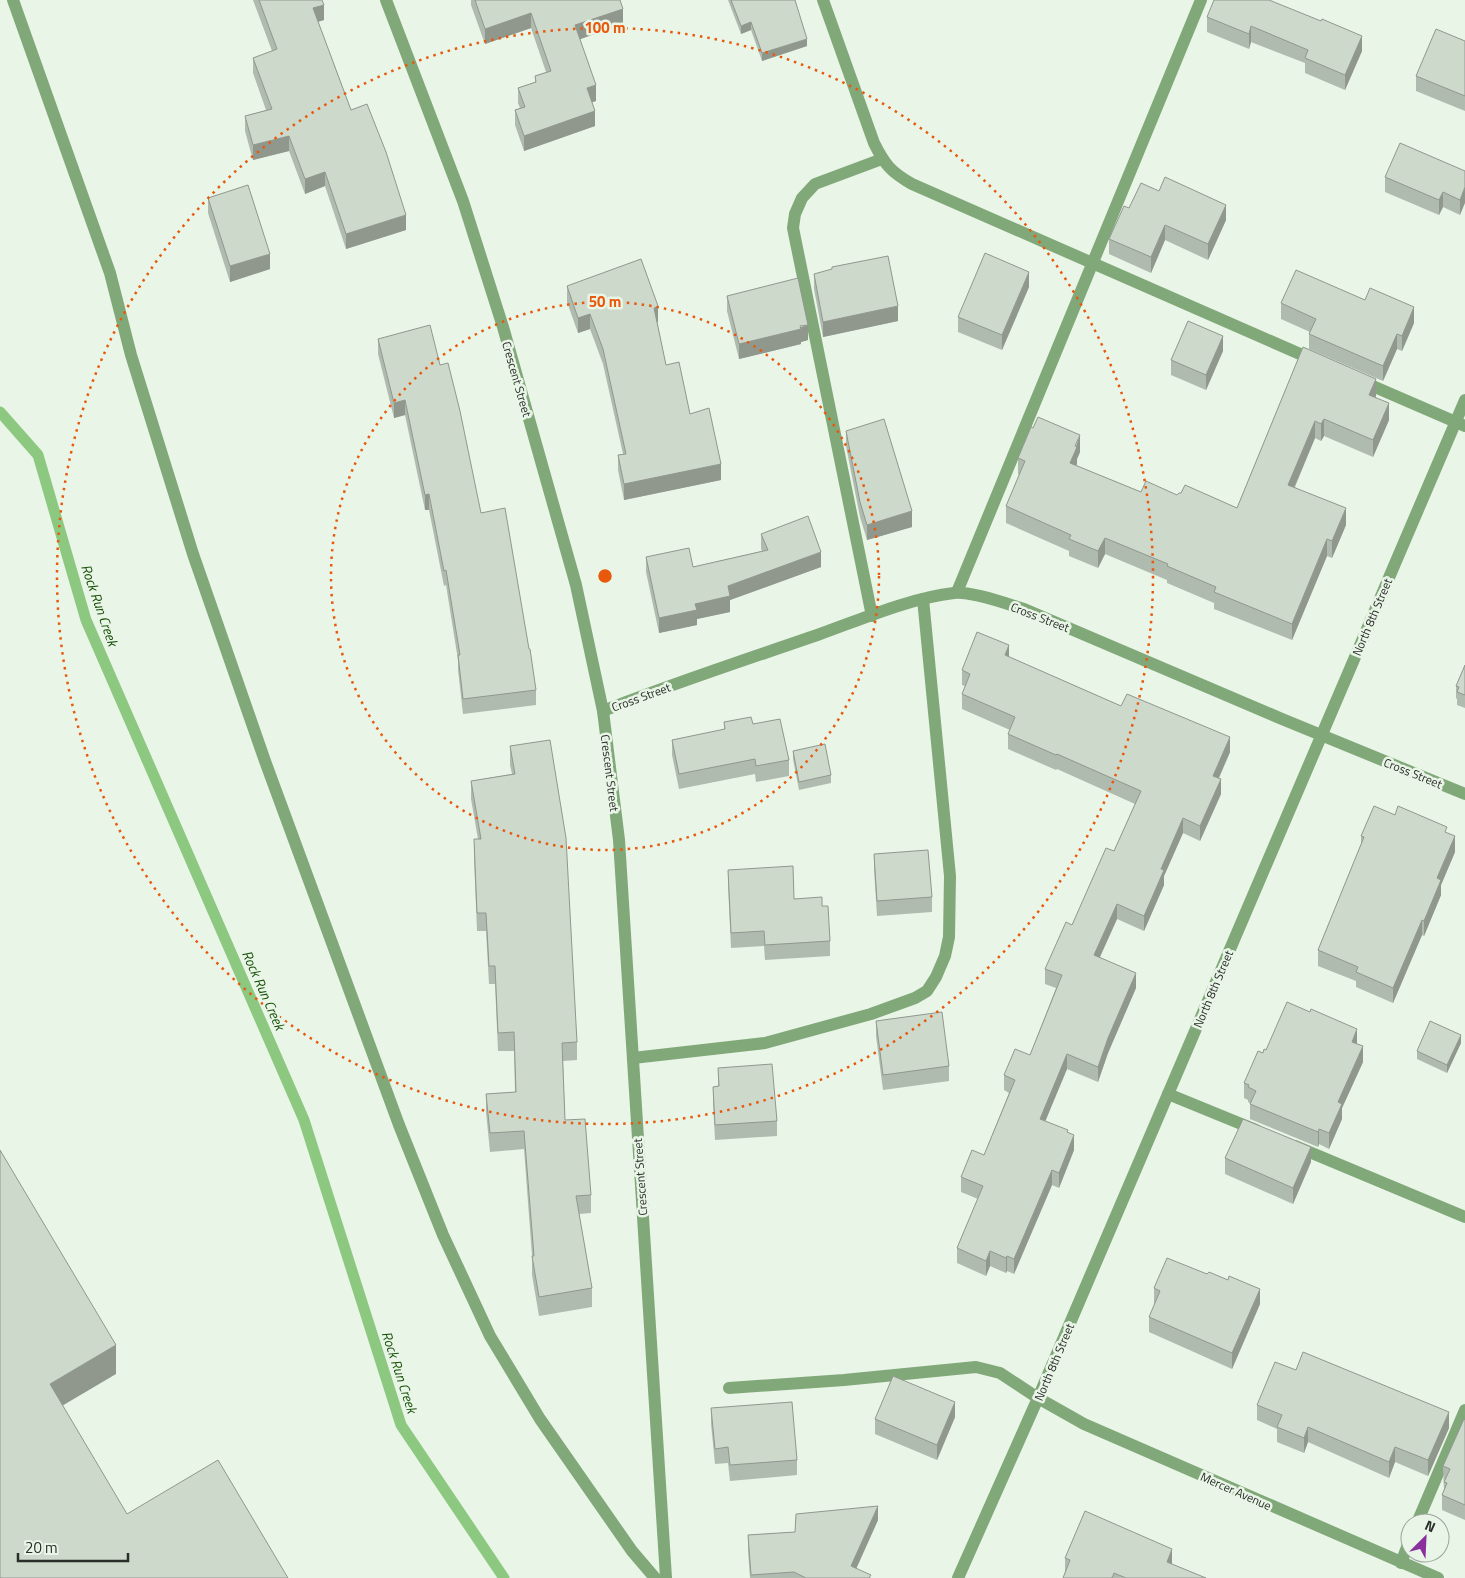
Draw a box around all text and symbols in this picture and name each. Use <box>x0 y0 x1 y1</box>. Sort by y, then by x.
text: 100 m <box>584 16 626 39</box>
text: 50 m <box>589 290 621 313</box>
street label: Crescent Street <box>497 339 537 420</box>
water label: Rock Run Creek <box>76 561 124 650</box>
centre of rings <box>596 567 614 585</box>
street label: North 8th Street <box>1347 574 1397 659</box>
street label: Cross Street <box>1008 597 1073 637</box>
street label: Cross Street <box>609 677 674 716</box>
street label: Crescent Street <box>596 733 624 813</box>
street label: Cross Street <box>1381 753 1446 794</box>
street label: North 8th Street <box>1188 946 1238 1031</box>
water label: Rock Run Creek <box>237 947 292 1035</box>
street label: Crescent Street <box>628 1137 652 1216</box>
street label: North 8th Street <box>1029 1319 1079 1404</box>
water label: Rock Run Creek <box>377 1328 424 1417</box>
street label: Mercer Avenue <box>1198 1467 1274 1515</box>
north arrow <box>1400 1513 1450 1563</box>
text: N <box>1422 1514 1439 1537</box>
scale bar <box>18 1530 128 1562</box>
text: 20 m <box>25 1536 58 1559</box>

